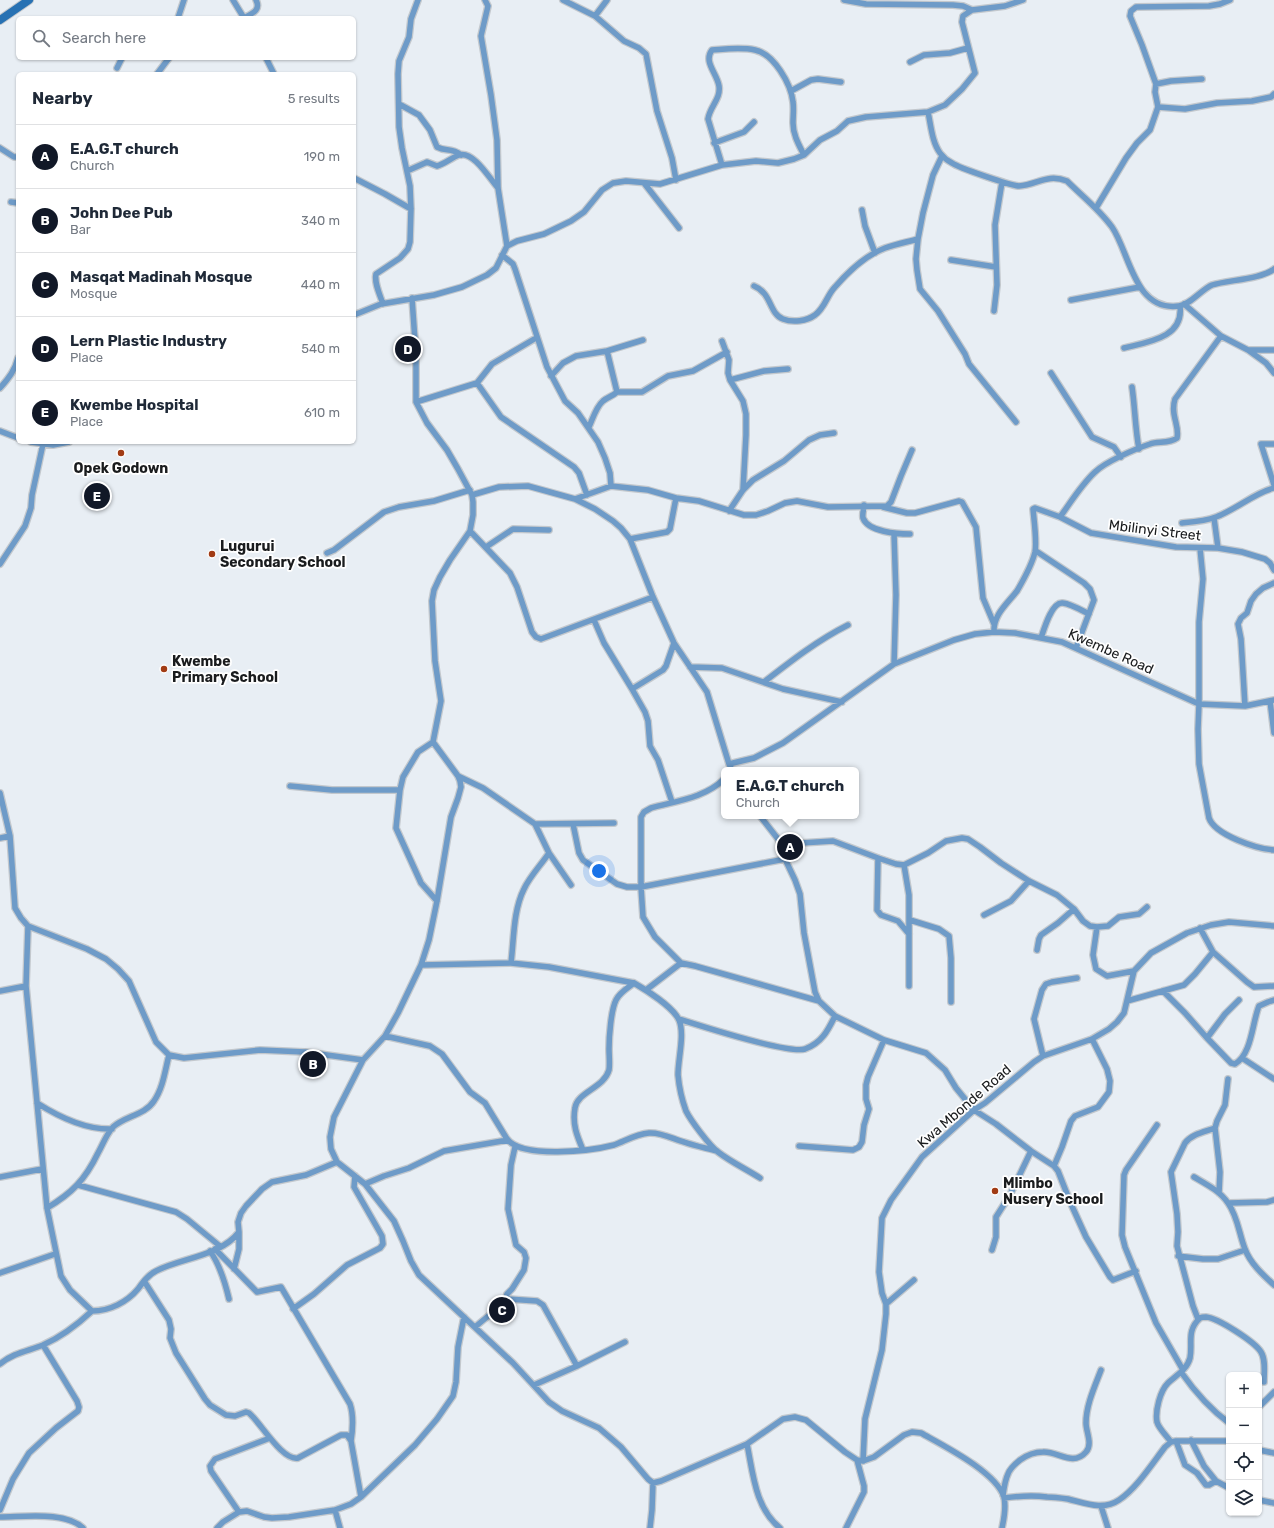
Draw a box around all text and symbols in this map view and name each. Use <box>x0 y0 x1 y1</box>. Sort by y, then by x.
search box <box>16 16 356 60</box>
icon: search <box>30 27 52 49</box>
text: Search here <box>62 29 146 47</box>
text: Nearby <box>32 88 93 108</box>
text: 5 results <box>288 91 340 106</box>
text: E.A.G.T church <box>70 140 179 158</box>
text: A <box>40 149 50 164</box>
text: 190 m <box>304 149 340 164</box>
text: Church <box>70 158 114 173</box>
text: John Dee Pub <box>70 204 173 222</box>
text: B <box>40 213 50 228</box>
text: 340 m <box>301 213 340 228</box>
text: Bar <box>70 222 91 237</box>
text: Masqat Madinah Mosque <box>70 268 252 286</box>
text: C <box>40 277 50 292</box>
text: 440 m <box>301 277 340 292</box>
text: Mosque <box>70 286 117 301</box>
text: Lern Plastic Industry <box>70 332 227 350</box>
pin: D <box>395 334 421 364</box>
text: D <box>40 341 50 356</box>
text: 540 m <box>301 341 340 356</box>
text: Place <box>70 350 103 365</box>
text: Kwembe Hospital <box>70 396 198 414</box>
text: E <box>41 405 49 420</box>
text: 610 m <box>304 405 340 420</box>
text: Place <box>70 414 103 429</box>
marker: Opek Godown <box>116 448 126 458</box>
place label: Opek Godown <box>74 460 168 477</box>
pin: E <box>84 481 110 511</box>
street label: Mbilinyi Street <box>1108 516 1203 545</box>
place label: Lugurui Secondary School <box>220 538 346 571</box>
marker: Lugurui Secondary School <box>207 549 217 559</box>
street label: Kwembe Road <box>1065 625 1156 678</box>
place label: Kwembe Primary School <box>172 653 278 686</box>
marker: Kwembe Primary School <box>159 664 169 674</box>
popup <box>721 767 859 819</box>
text: E.A.G.T church <box>736 777 844 795</box>
text: Church <box>736 795 780 810</box>
pin: A <box>777 832 803 862</box>
your location <box>589 861 609 881</box>
pin: B <box>300 1049 326 1079</box>
street label: Kwa Mbonde Road <box>914 1061 1015 1152</box>
place label: Mlimbo Nusery School <box>1003 1175 1103 1208</box>
marker: Mlimbo Nusery School <box>990 1186 1000 1196</box>
pin: C <box>489 1295 515 1325</box>
map controls <box>1226 1372 1262 1516</box>
button: + <box>1226 1372 1262 1408</box>
button: − <box>1226 1408 1262 1444</box>
button: locate <box>1226 1444 1262 1480</box>
button: layers <box>1226 1480 1262 1516</box>

